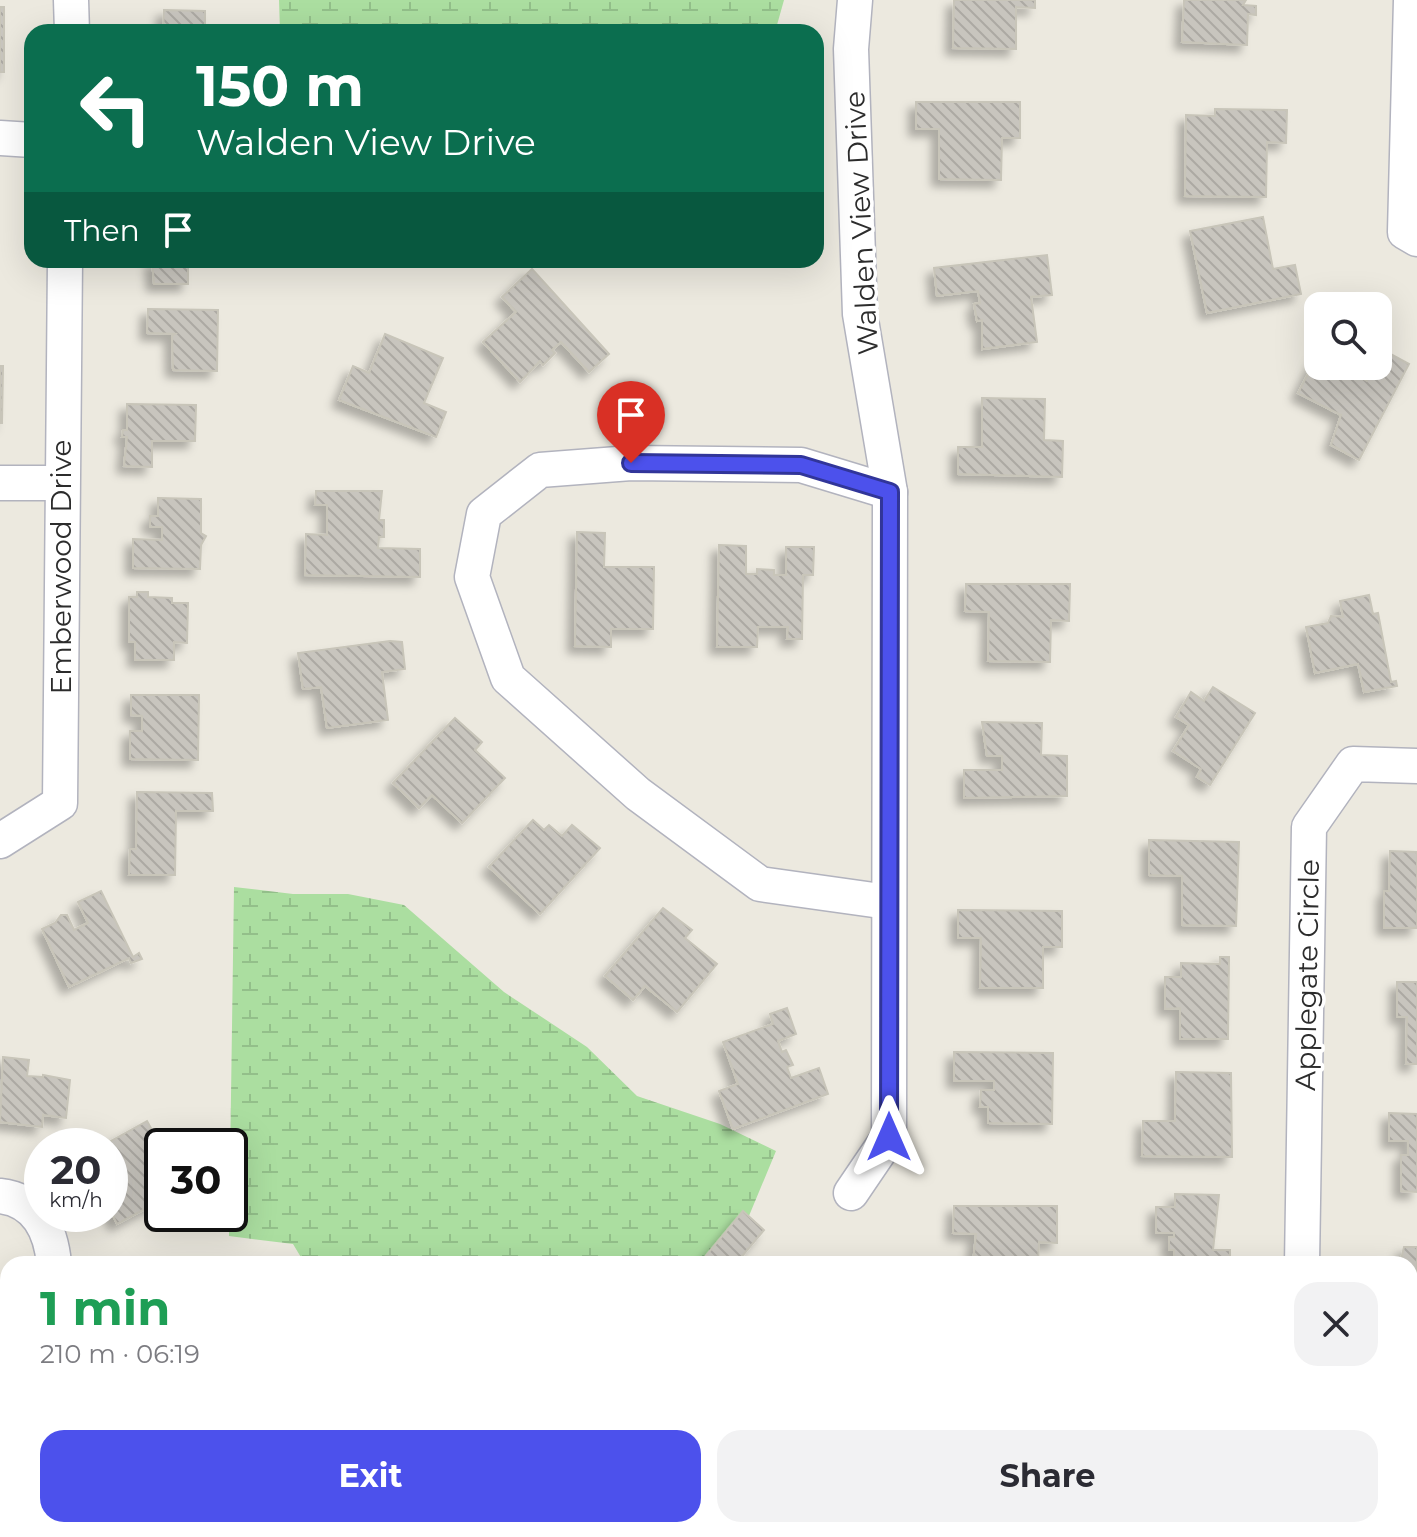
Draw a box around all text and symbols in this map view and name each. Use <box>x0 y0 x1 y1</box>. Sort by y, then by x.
text: 150 m <box>196 52 364 120</box>
icon: left <box>64 56 168 160</box>
street label: Walden View Drive <box>837 90 885 356</box>
text: Walden View Drive <box>196 120 536 164</box>
icon: arrive <box>156 208 200 252</box>
text: Then <box>64 212 140 249</box>
map controls <box>1304 292 1392 380</box>
button: search <box>1304 292 1392 380</box>
pin <box>597 381 665 463</box>
icon: arrive <box>609 393 653 437</box>
street label: Emberwood Drive <box>44 440 78 694</box>
street label: Applegate Circle <box>1288 859 1326 1091</box>
position arrow <box>847 1095 931 1179</box>
speed limit sign: 30 <box>144 1128 248 1232</box>
text: 20 <box>51 1145 101 1194</box>
text: km/h <box>49 1188 103 1212</box>
text: 1 min <box>40 1279 170 1337</box>
button: close <box>1294 1282 1378 1366</box>
text: 210 m · 06:19 <box>40 1338 200 1370</box>
button: Exit <box>40 1430 701 1522</box>
button: Share <box>717 1430 1378 1522</box>

